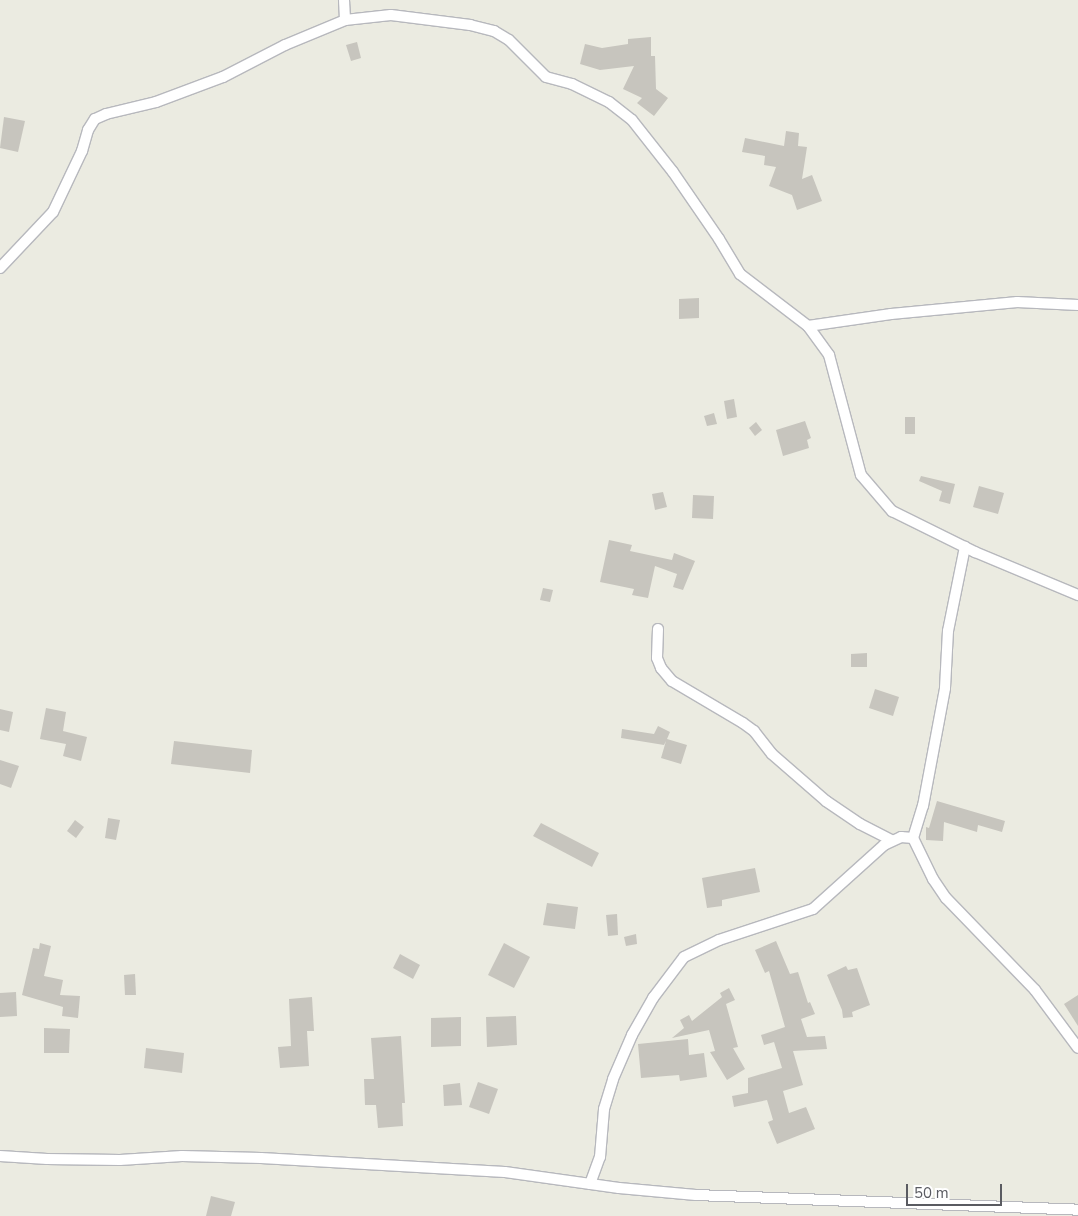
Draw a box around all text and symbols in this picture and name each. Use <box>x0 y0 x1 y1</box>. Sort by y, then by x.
scale bar <box>908 1174 1004 1206</box>
text: 50 m <box>914 1183 949 1203</box>

